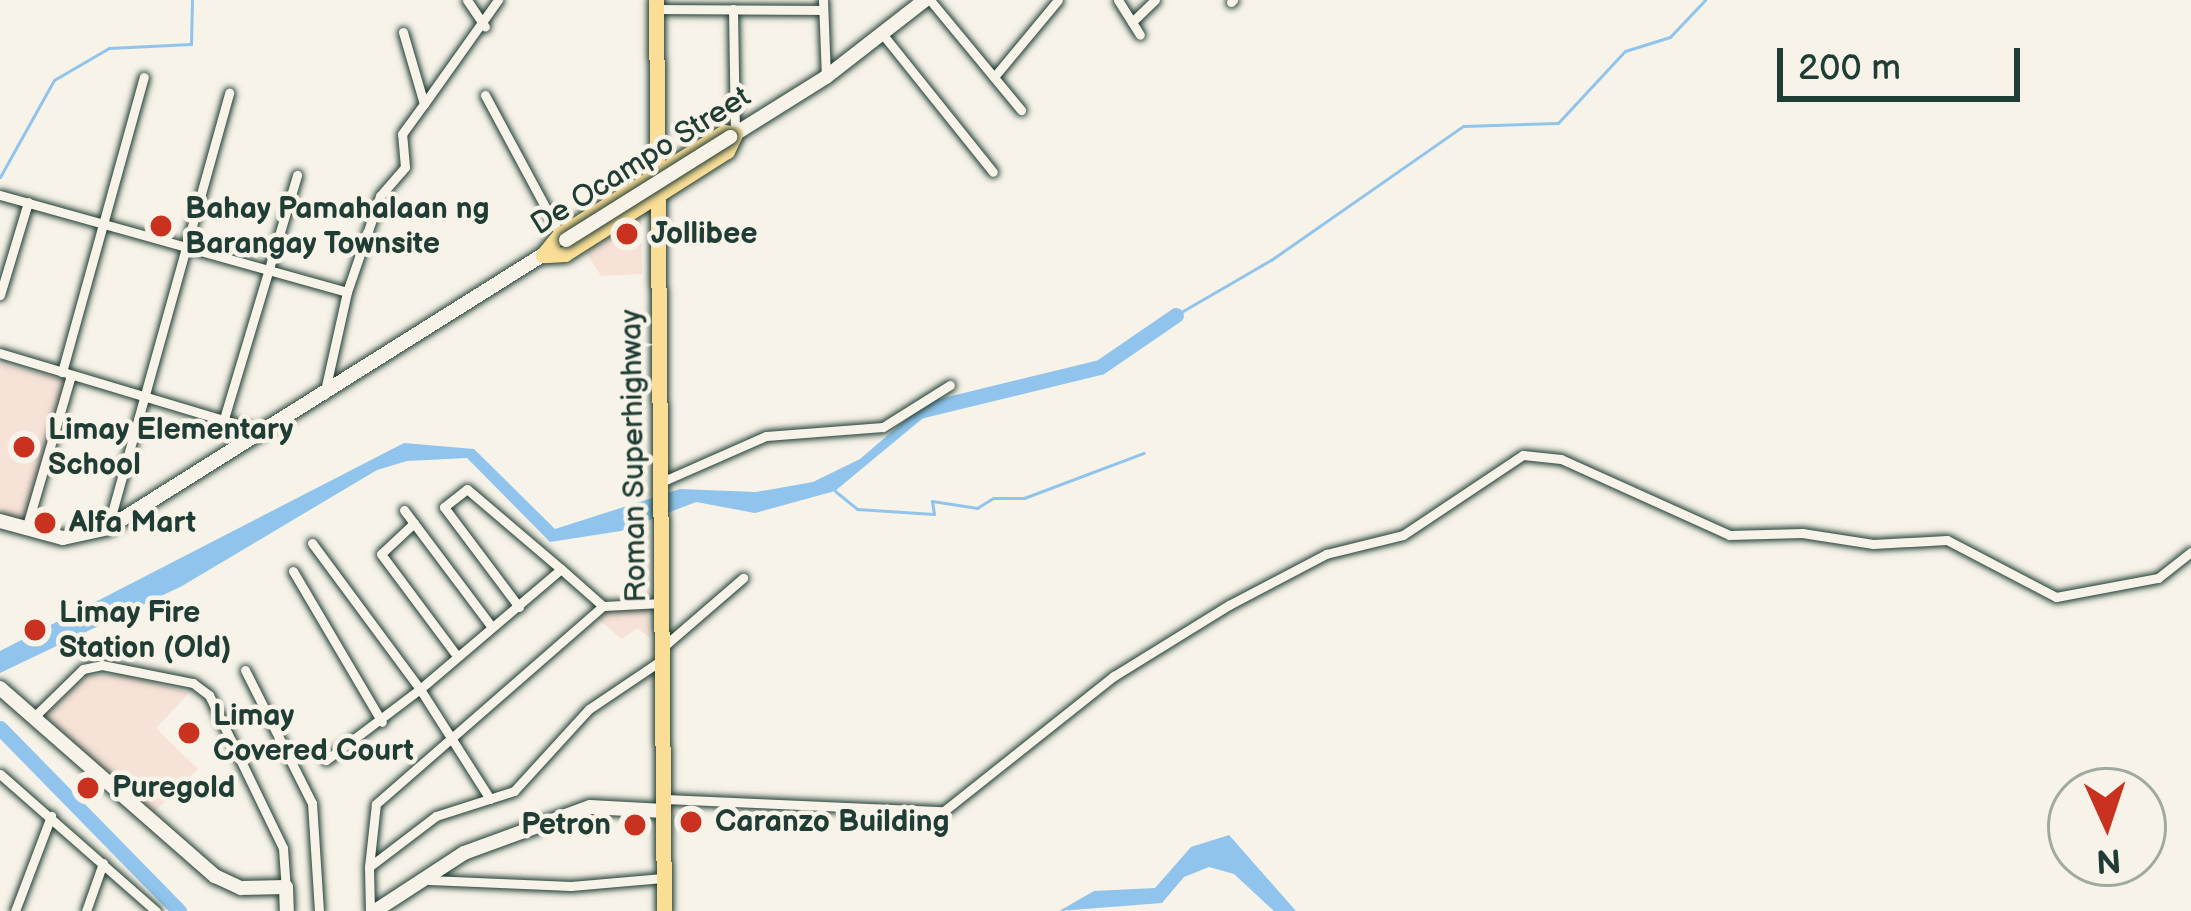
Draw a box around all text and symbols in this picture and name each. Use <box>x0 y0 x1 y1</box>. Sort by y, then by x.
scale bar <box>1783 24 2026 98</box>
text: 200 m <box>1798 47 1901 90</box>
street label: De Ocampo Street <box>524 79 758 243</box>
place label: Bahay Pamahalaan ng Barangay Townsite <box>185 191 490 262</box>
marker: Bahay Pamahalaan ng Barangay Townsite <box>148 213 174 239</box>
place label: Jollibee <box>651 216 758 252</box>
marker: Jollibee <box>614 221 640 247</box>
street label: Roman Superhighway <box>613 309 655 603</box>
place label: Limay Elementary School <box>48 412 294 482</box>
marker: Limay Elementary School <box>11 434 37 460</box>
place label: Alfa Mart <box>69 505 196 541</box>
marker: Alfa Mart <box>32 510 58 536</box>
place label: Limay Fire Station (Old) <box>59 595 231 666</box>
marker: Limay Fire Station (Old) <box>22 617 48 643</box>
place label: Limay Covered Court <box>213 698 414 768</box>
marker: Limay Covered Court <box>176 720 202 746</box>
north arrow <box>2047 767 2167 887</box>
place label: Puregold <box>112 770 235 806</box>
marker: Puregold <box>75 775 101 801</box>
place label: Caranzo Building <box>715 804 949 840</box>
place label: Petron <box>521 807 611 843</box>
marker: Caranzo Building <box>678 809 704 835</box>
marker: Petron <box>622 812 648 838</box>
text: N <box>2095 839 2122 881</box>

